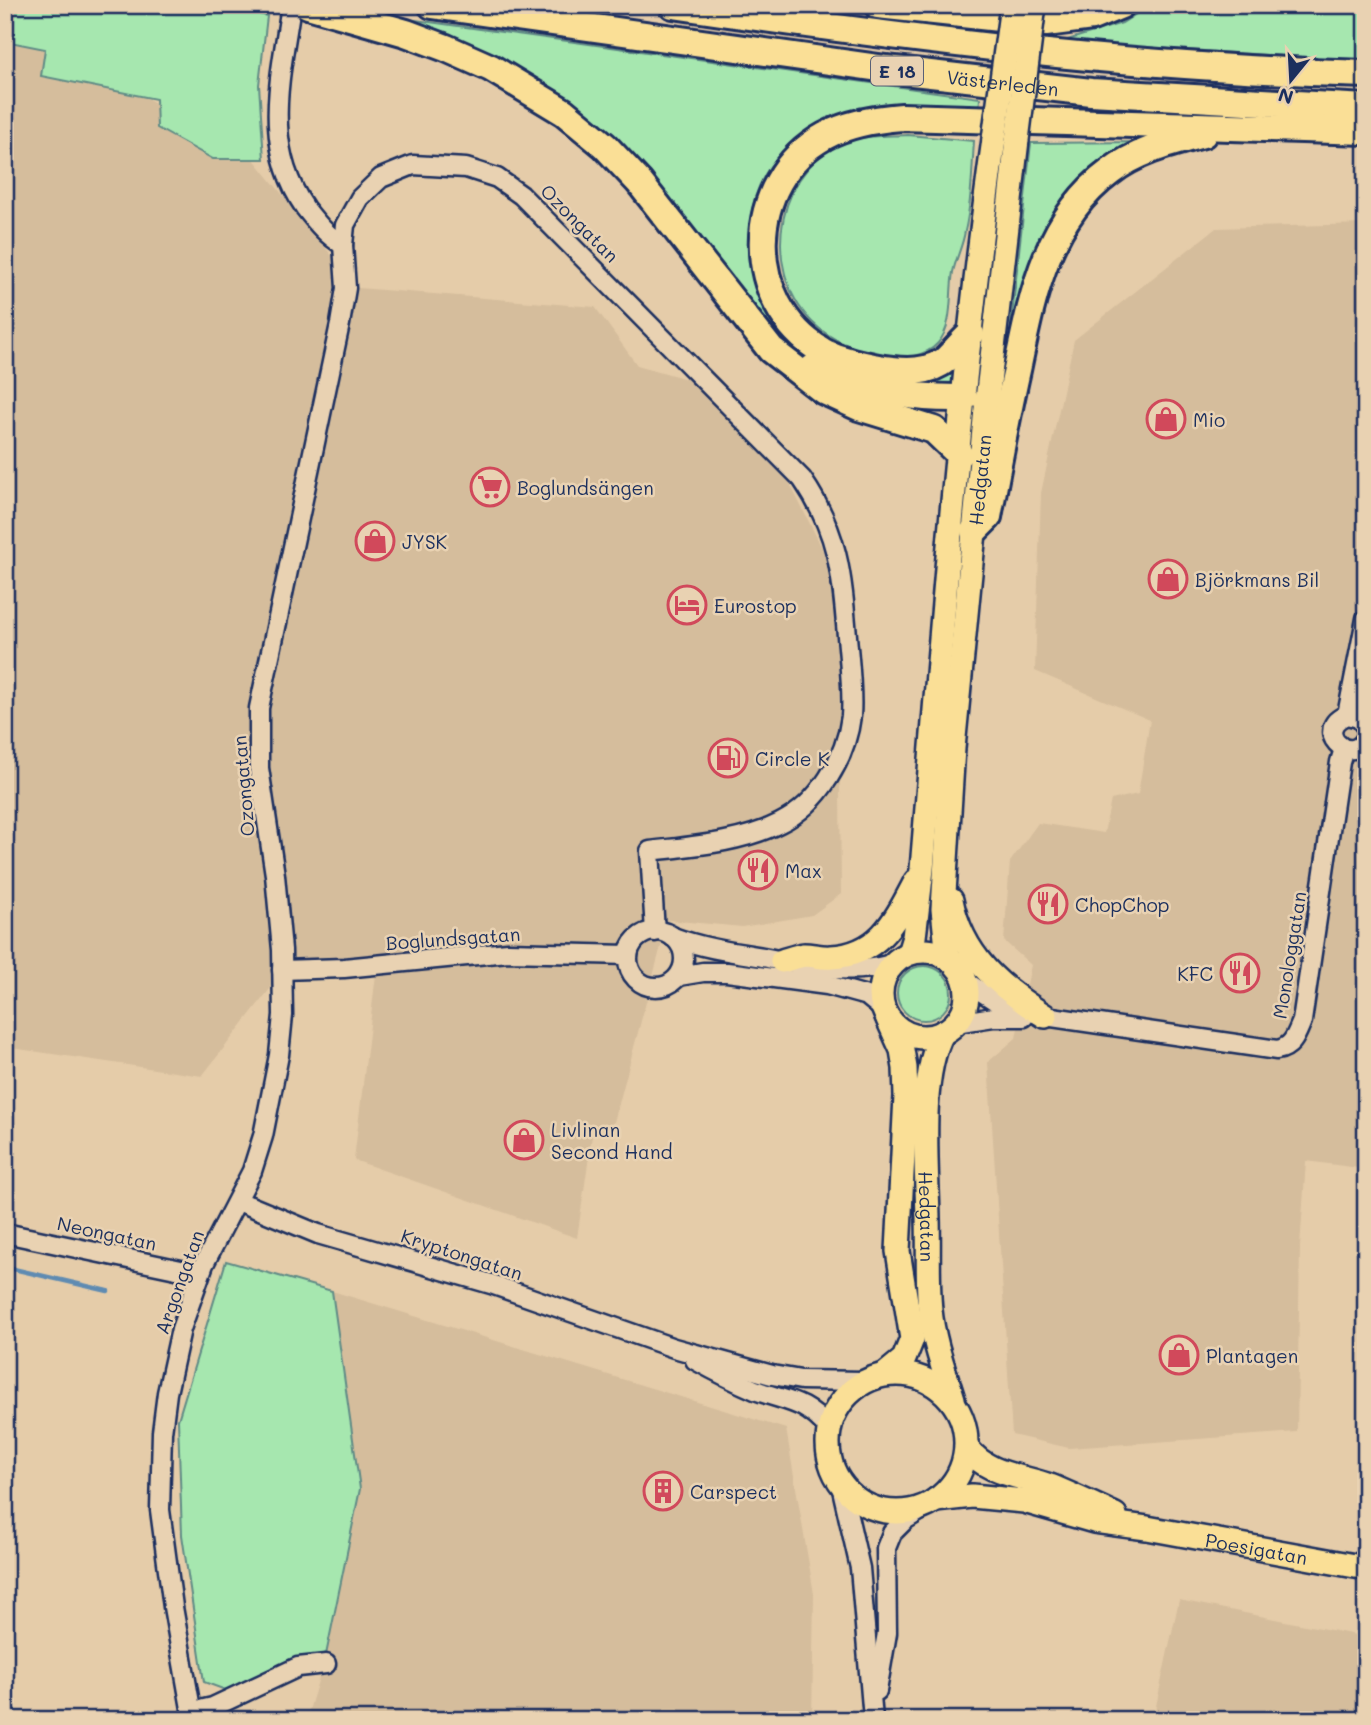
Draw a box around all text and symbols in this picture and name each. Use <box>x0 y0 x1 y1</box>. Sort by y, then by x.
north arrow <box>1256 46 1326 116</box>
road number: E 18 <box>871 56 923 86</box>
street label: Västerleden <box>946 63 1060 101</box>
text: N <box>1275 83 1296 111</box>
street label: Ozongatan <box>535 178 625 268</box>
shop icon: Mio <box>1145 398 1187 440</box>
place label: Mio <box>1193 407 1225 432</box>
street label: Hedgatan <box>962 433 996 526</box>
supermarket icon: Boglundsängen <box>469 466 511 508</box>
place label: Boglundsängen <box>517 475 654 500</box>
shop icon: JYSK <box>354 520 396 562</box>
place label: JYSK <box>402 529 448 554</box>
shop icon: Björkmans Bil <box>1147 558 1189 600</box>
place label: Björkmans Bil <box>1195 567 1319 592</box>
hotel icon: Eurostop <box>666 584 708 626</box>
place label: Eurostop <box>714 593 797 618</box>
street label: Ozongatan <box>226 735 260 837</box>
fuel station icon: Circle K <box>707 737 749 779</box>
place label: Circle K <box>755 746 830 771</box>
restaurant icon: Max <box>737 849 779 891</box>
place label: Max <box>785 858 822 883</box>
restaurant icon: ChopChop <box>1027 883 1069 925</box>
street label: Monologgatan <box>1267 889 1311 1021</box>
place label: ChopChop <box>1075 892 1170 917</box>
street label: Boglundsgatan <box>385 921 521 955</box>
restaurant icon: KFC <box>1219 952 1261 994</box>
place label: KFC <box>1177 961 1213 986</box>
place label: Livlinan Second Hand <box>551 1117 673 1164</box>
shop icon: Livlinan Second Hand <box>503 1119 545 1161</box>
street label: Hedgatan <box>914 1171 941 1262</box>
street label: Neongatan <box>55 1210 159 1256</box>
street label: Kryptongatan <box>398 1223 526 1285</box>
street label: Argongatan <box>149 1226 209 1338</box>
shop icon: Plantagen <box>1158 1334 1200 1376</box>
place label: Plantagen <box>1206 1343 1298 1368</box>
building icon: Carspect <box>642 1470 684 1512</box>
place label: Carspect <box>690 1479 777 1504</box>
street label: Poesigatan <box>1203 1526 1310 1570</box>

